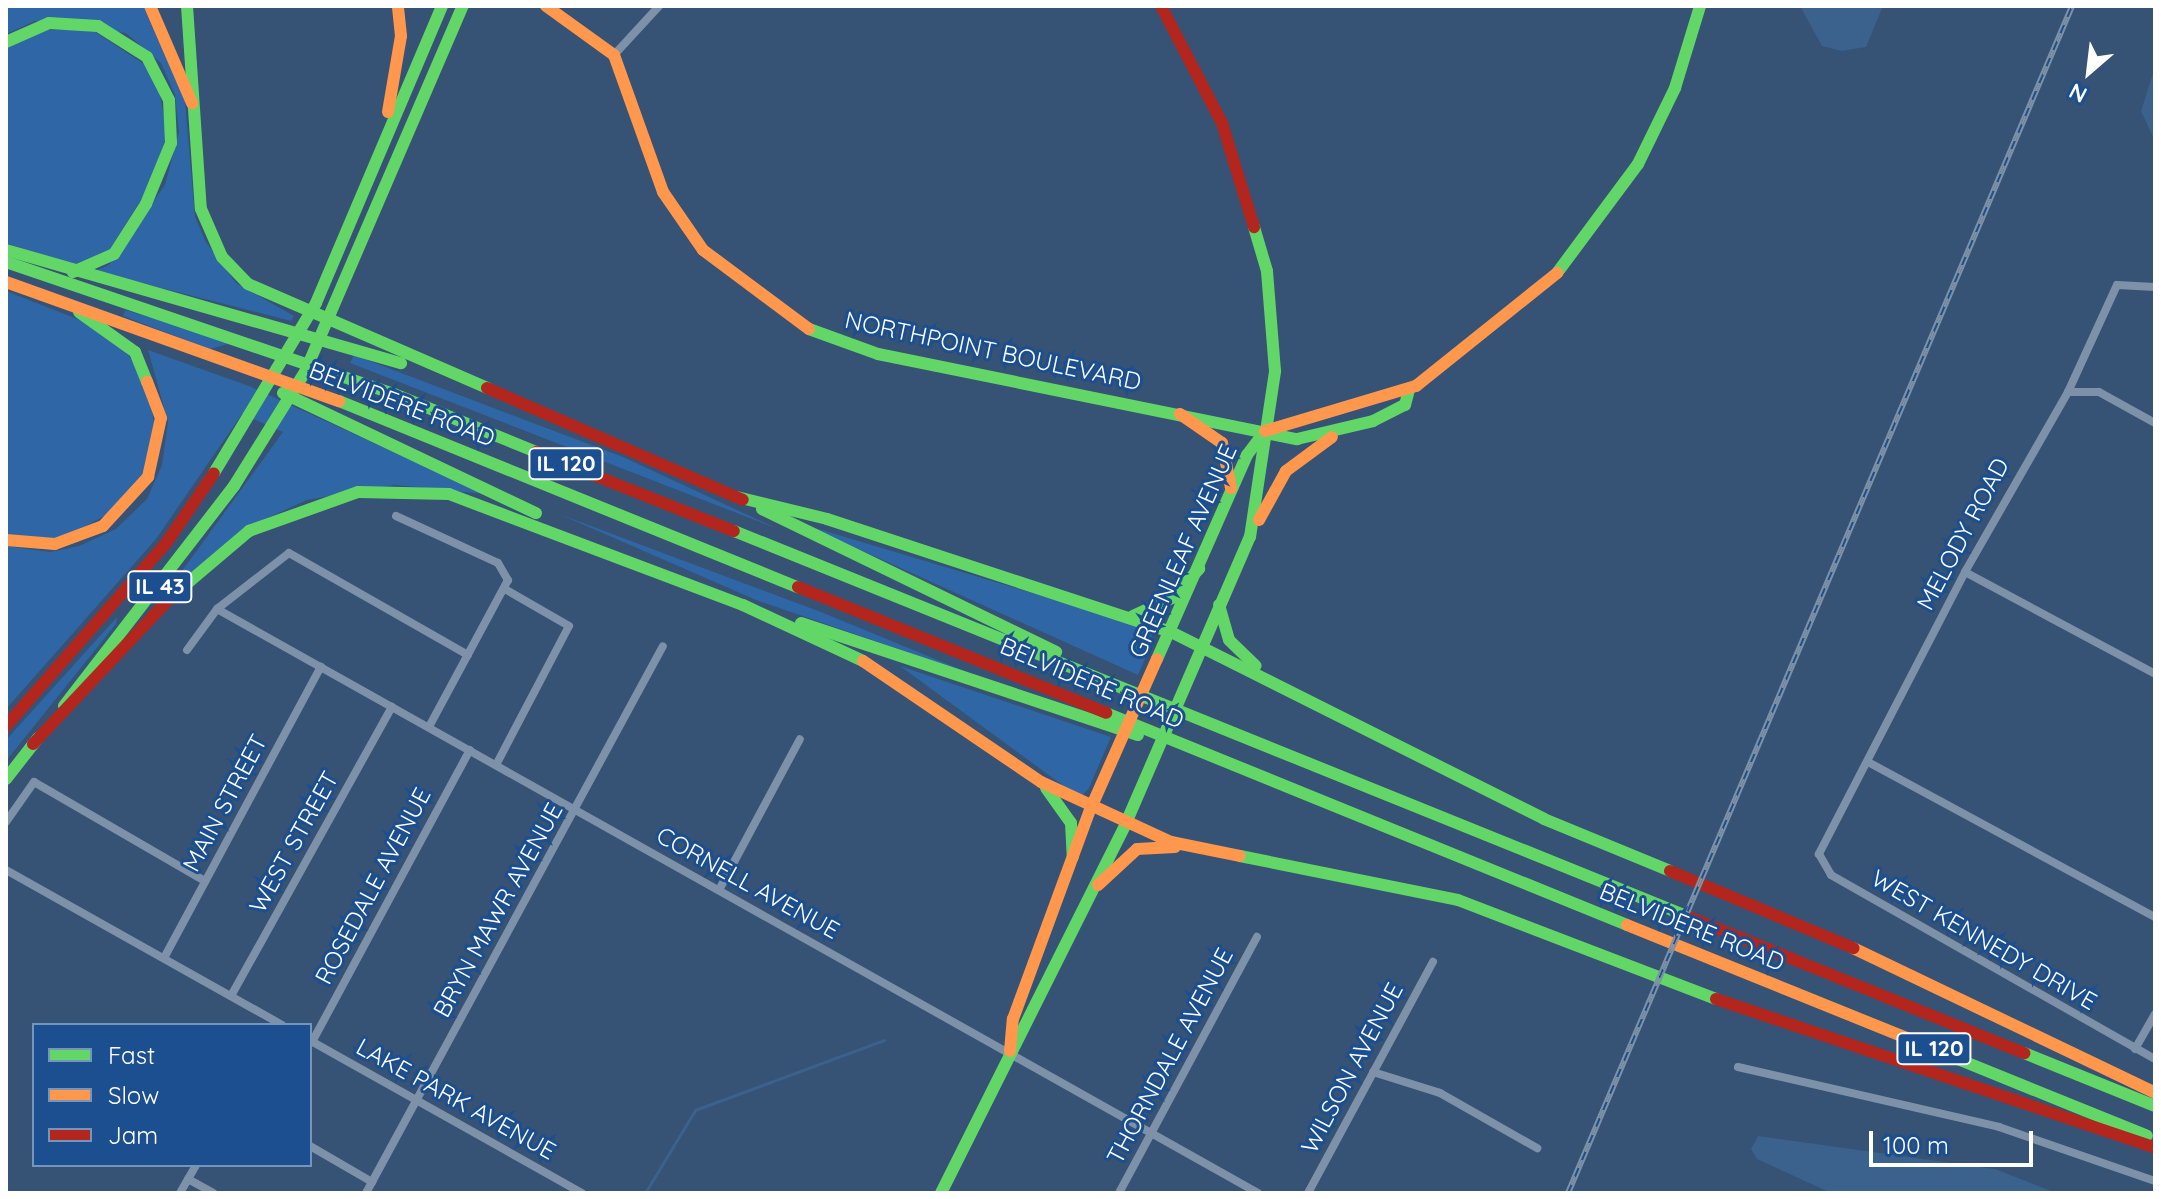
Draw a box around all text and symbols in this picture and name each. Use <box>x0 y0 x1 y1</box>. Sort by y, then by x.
north arrow <box>2049 32 2129 112</box>
text: N <box>2064 77 2091 109</box>
street label: NORTHPOINT BOULEVARD <box>842 306 1144 396</box>
street label: BELVIDERE ROAD <box>305 355 499 453</box>
street label: GREENLEAF AVENUE <box>1123 440 1243 662</box>
road number: IL 120 <box>528 446 604 482</box>
street label: MELODY ROAD <box>1911 453 2015 615</box>
road number: IL 43 <box>126 569 194 605</box>
street label: BELVIDERE ROAD <box>996 631 1188 735</box>
street label: MAIN STREET <box>177 729 273 877</box>
street label: WEST STREET <box>243 766 345 918</box>
street label: ROSEDALE AVENUE <box>309 783 437 989</box>
street label: BRYN MAWR AVENUE <box>427 798 569 1022</box>
street label: CORNELL AVENUE <box>652 821 844 945</box>
street label: WEST KENNEDY DRIVE <box>1866 864 2102 1016</box>
street label: BELVIDERE ROAD <box>1595 877 1789 977</box>
street label: THORNDALE AVENUE <box>1101 943 1239 1169</box>
street label: WILSON AVENUE <box>1295 978 1409 1158</box>
legend <box>32 1023 312 1167</box>
road number: IL 120 <box>1896 1031 1972 1067</box>
street label: LAKE PARK AVENUE <box>351 1032 561 1166</box>
text: Fast <box>108 1040 155 1070</box>
text: Slow <box>108 1080 159 1110</box>
scale bar <box>1873 1115 2037 1165</box>
text: Jam <box>108 1120 158 1150</box>
text: 100 m <box>1883 1130 1949 1160</box>

